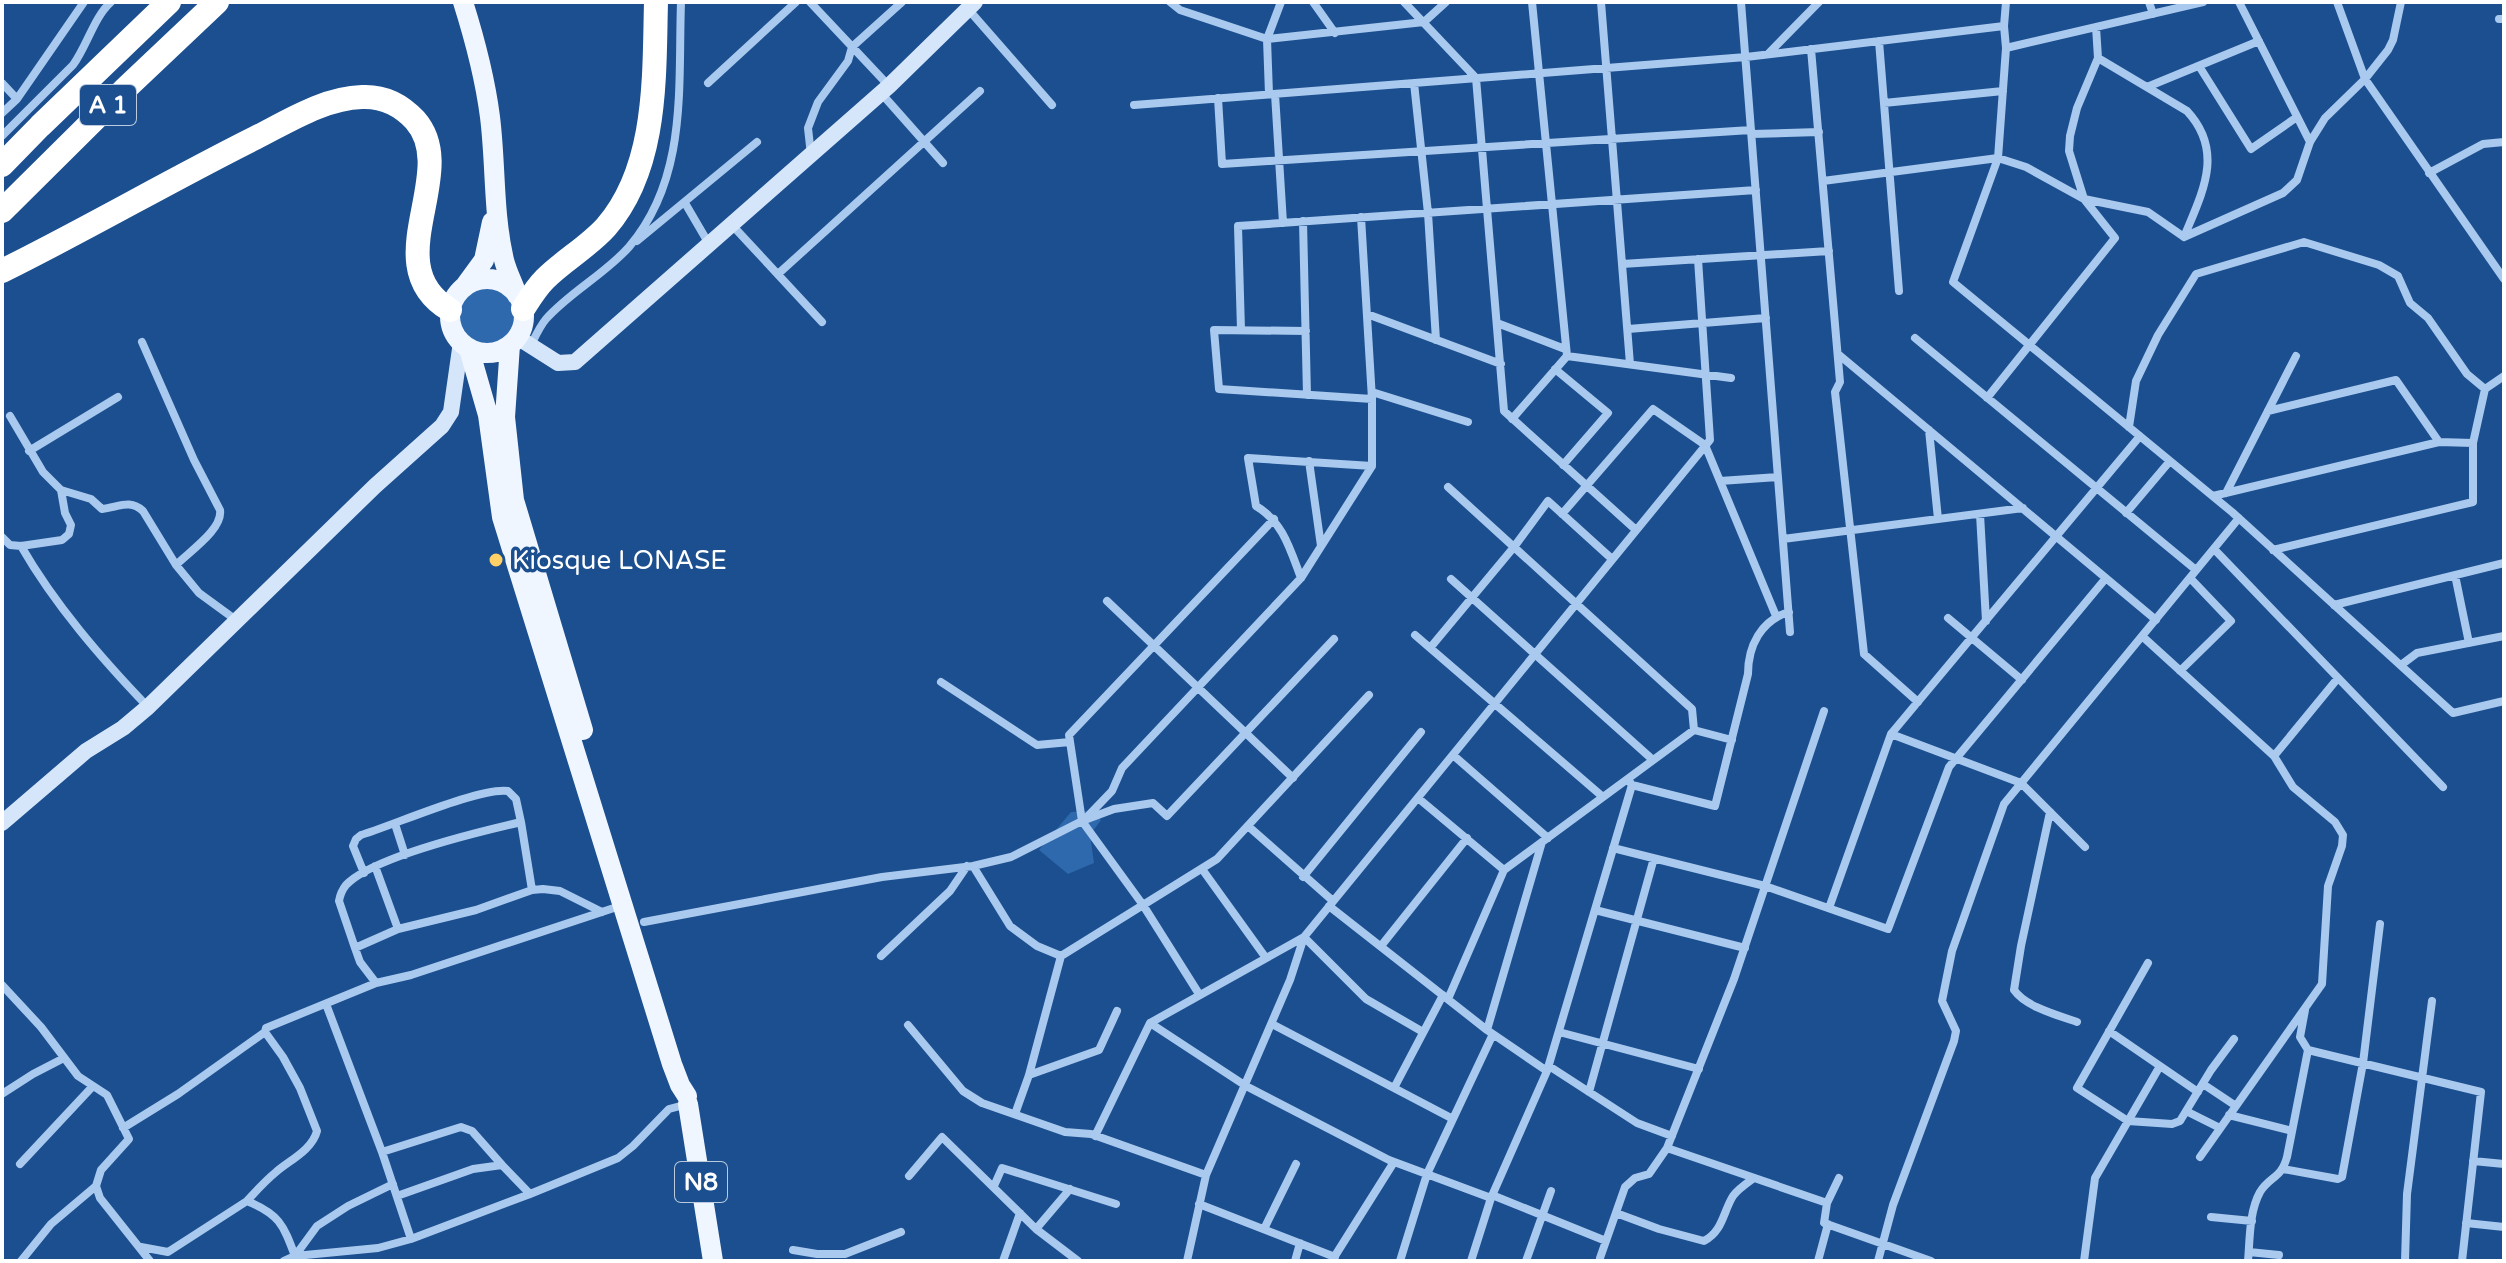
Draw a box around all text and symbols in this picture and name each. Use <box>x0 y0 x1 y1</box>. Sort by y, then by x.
road number: A 1 <box>80 85 136 125</box>
place label: Kiosque LONASE <box>512 545 727 576</box>
marker: Kiosque LONASE <box>487 551 505 569</box>
road number: N8 <box>675 1162 727 1202</box>

